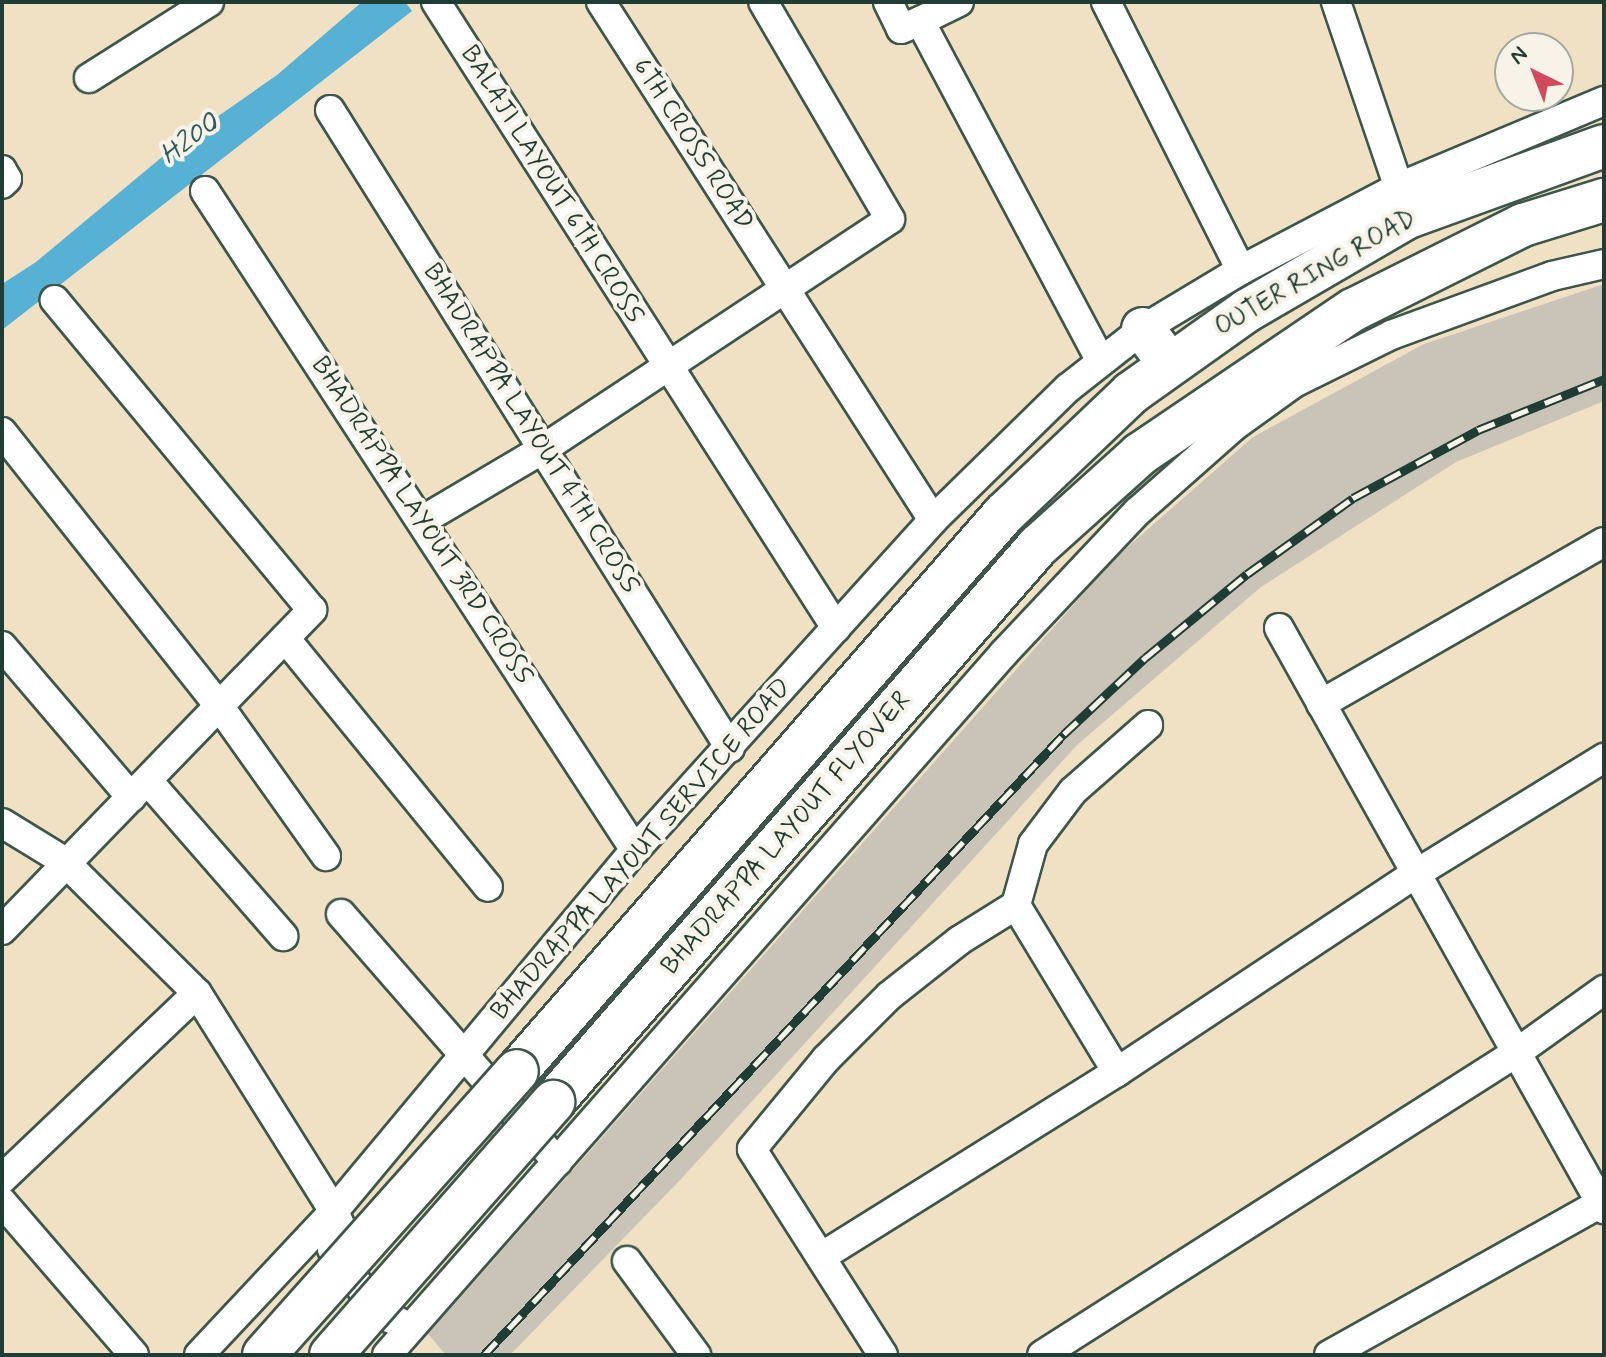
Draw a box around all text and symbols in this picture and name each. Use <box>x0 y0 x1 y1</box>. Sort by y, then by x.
north arrow <box>1494 32 1574 112</box>
street label: BALAJI LAYOUT 6TH CROSS <box>452 40 650 330</box>
text: N <box>1504 41 1534 71</box>
street label: 6TH CROSS ROAD <box>624 53 760 237</box>
water label: H200 <box>154 107 226 173</box>
street label: OUTER RING ROAD <box>1212 205 1420 343</box>
street label: BHADRAPPA LAYOUT 4TH CROSS <box>415 258 645 600</box>
street label: BHADRAPPA LAYOUT 3RD CROSS <box>303 351 539 691</box>
street label: BHADRAPPA LAYOUT SERVICE ROAD <box>486 673 798 1027</box>
street label: BHADRAPPA LAYOUT FLYOVER <box>655 686 919 982</box>

